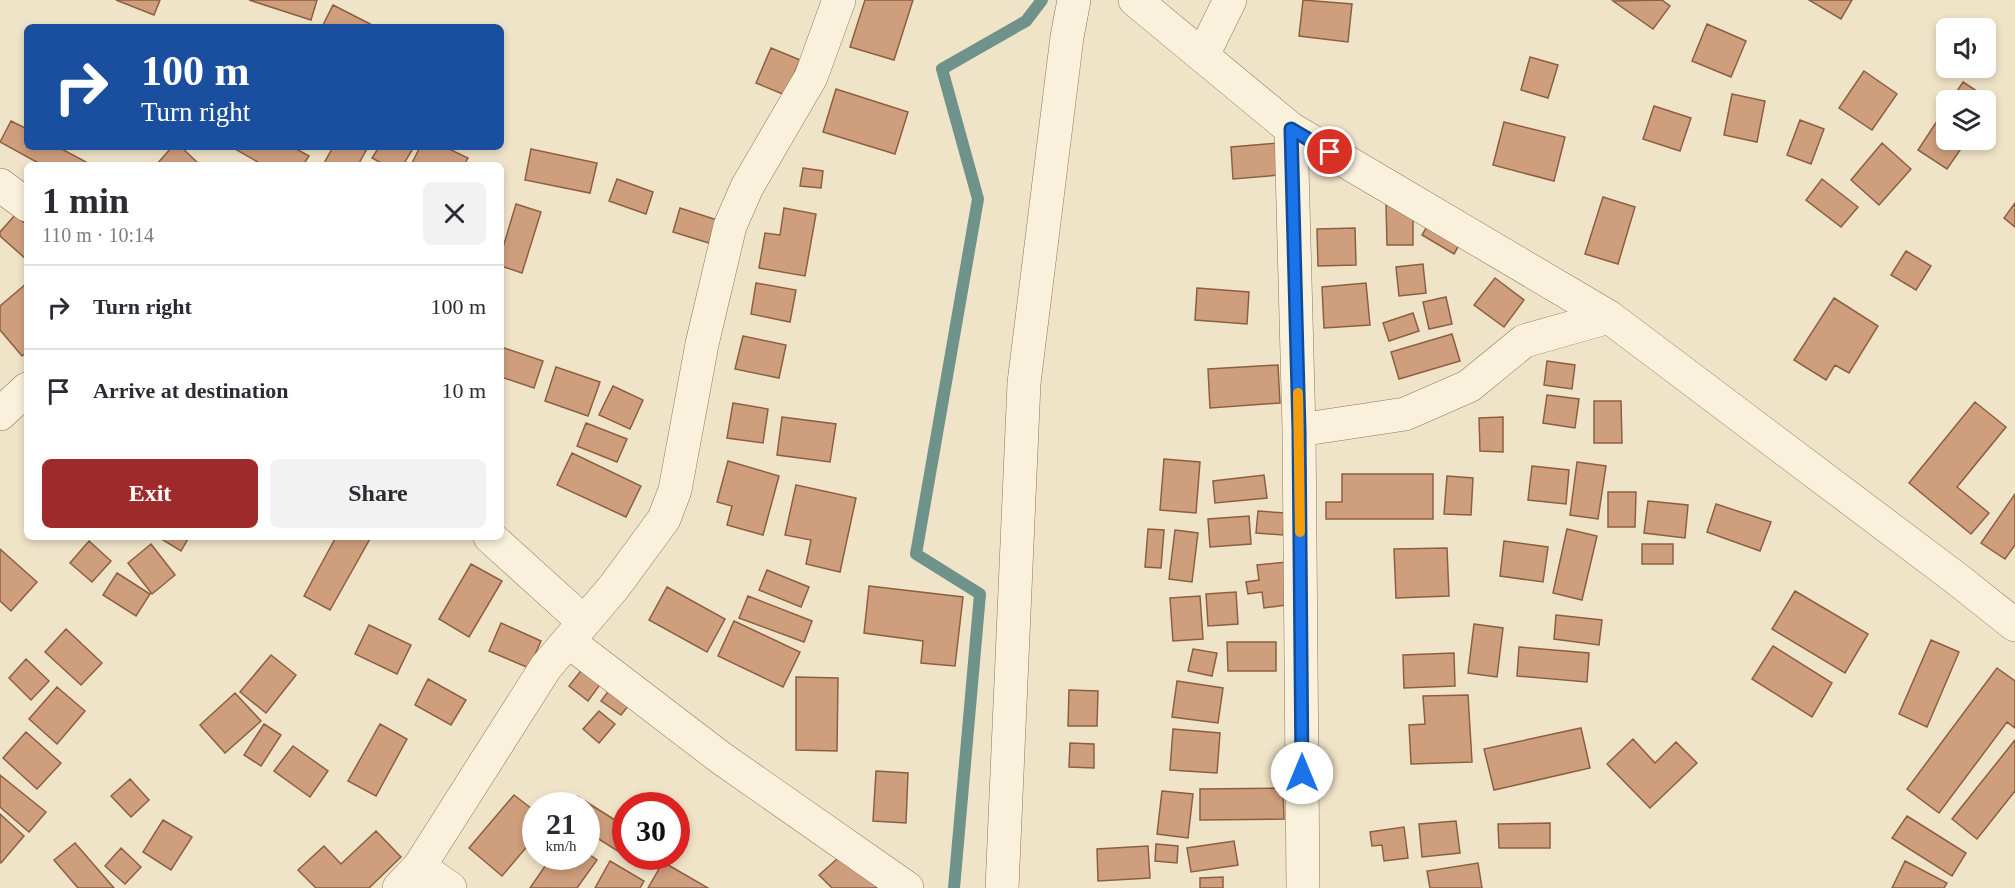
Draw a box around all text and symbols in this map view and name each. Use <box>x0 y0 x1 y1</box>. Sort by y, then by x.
map controls <box>1936 18 1996 150</box>
button: sound <box>1936 18 1996 78</box>
icon: right <box>42 48 120 126</box>
text: 100 m <box>141 48 250 94</box>
button: layers <box>1936 90 1996 150</box>
text: Turn right <box>141 97 250 127</box>
pin <box>1304 126 1355 177</box>
icon: arrive <box>1313 135 1346 168</box>
text: 1 min <box>42 181 129 221</box>
button: close <box>423 182 486 245</box>
text: 110 m · 10:14 <box>42 224 154 246</box>
icon: right <box>42 291 75 324</box>
text: Turn right <box>93 294 192 319</box>
text: 100 m <box>430 294 486 319</box>
icon: arrive <box>42 375 75 408</box>
text: Arrive at destination <box>93 378 289 403</box>
text: 10 m <box>441 378 486 403</box>
button: Exit <box>42 459 258 528</box>
button: Share <box>270 459 486 528</box>
position arrow <box>1270 741 1334 805</box>
speed limit sign: 30 <box>612 792 690 870</box>
text: 21 <box>546 807 576 840</box>
text: km/h <box>546 838 576 854</box>

